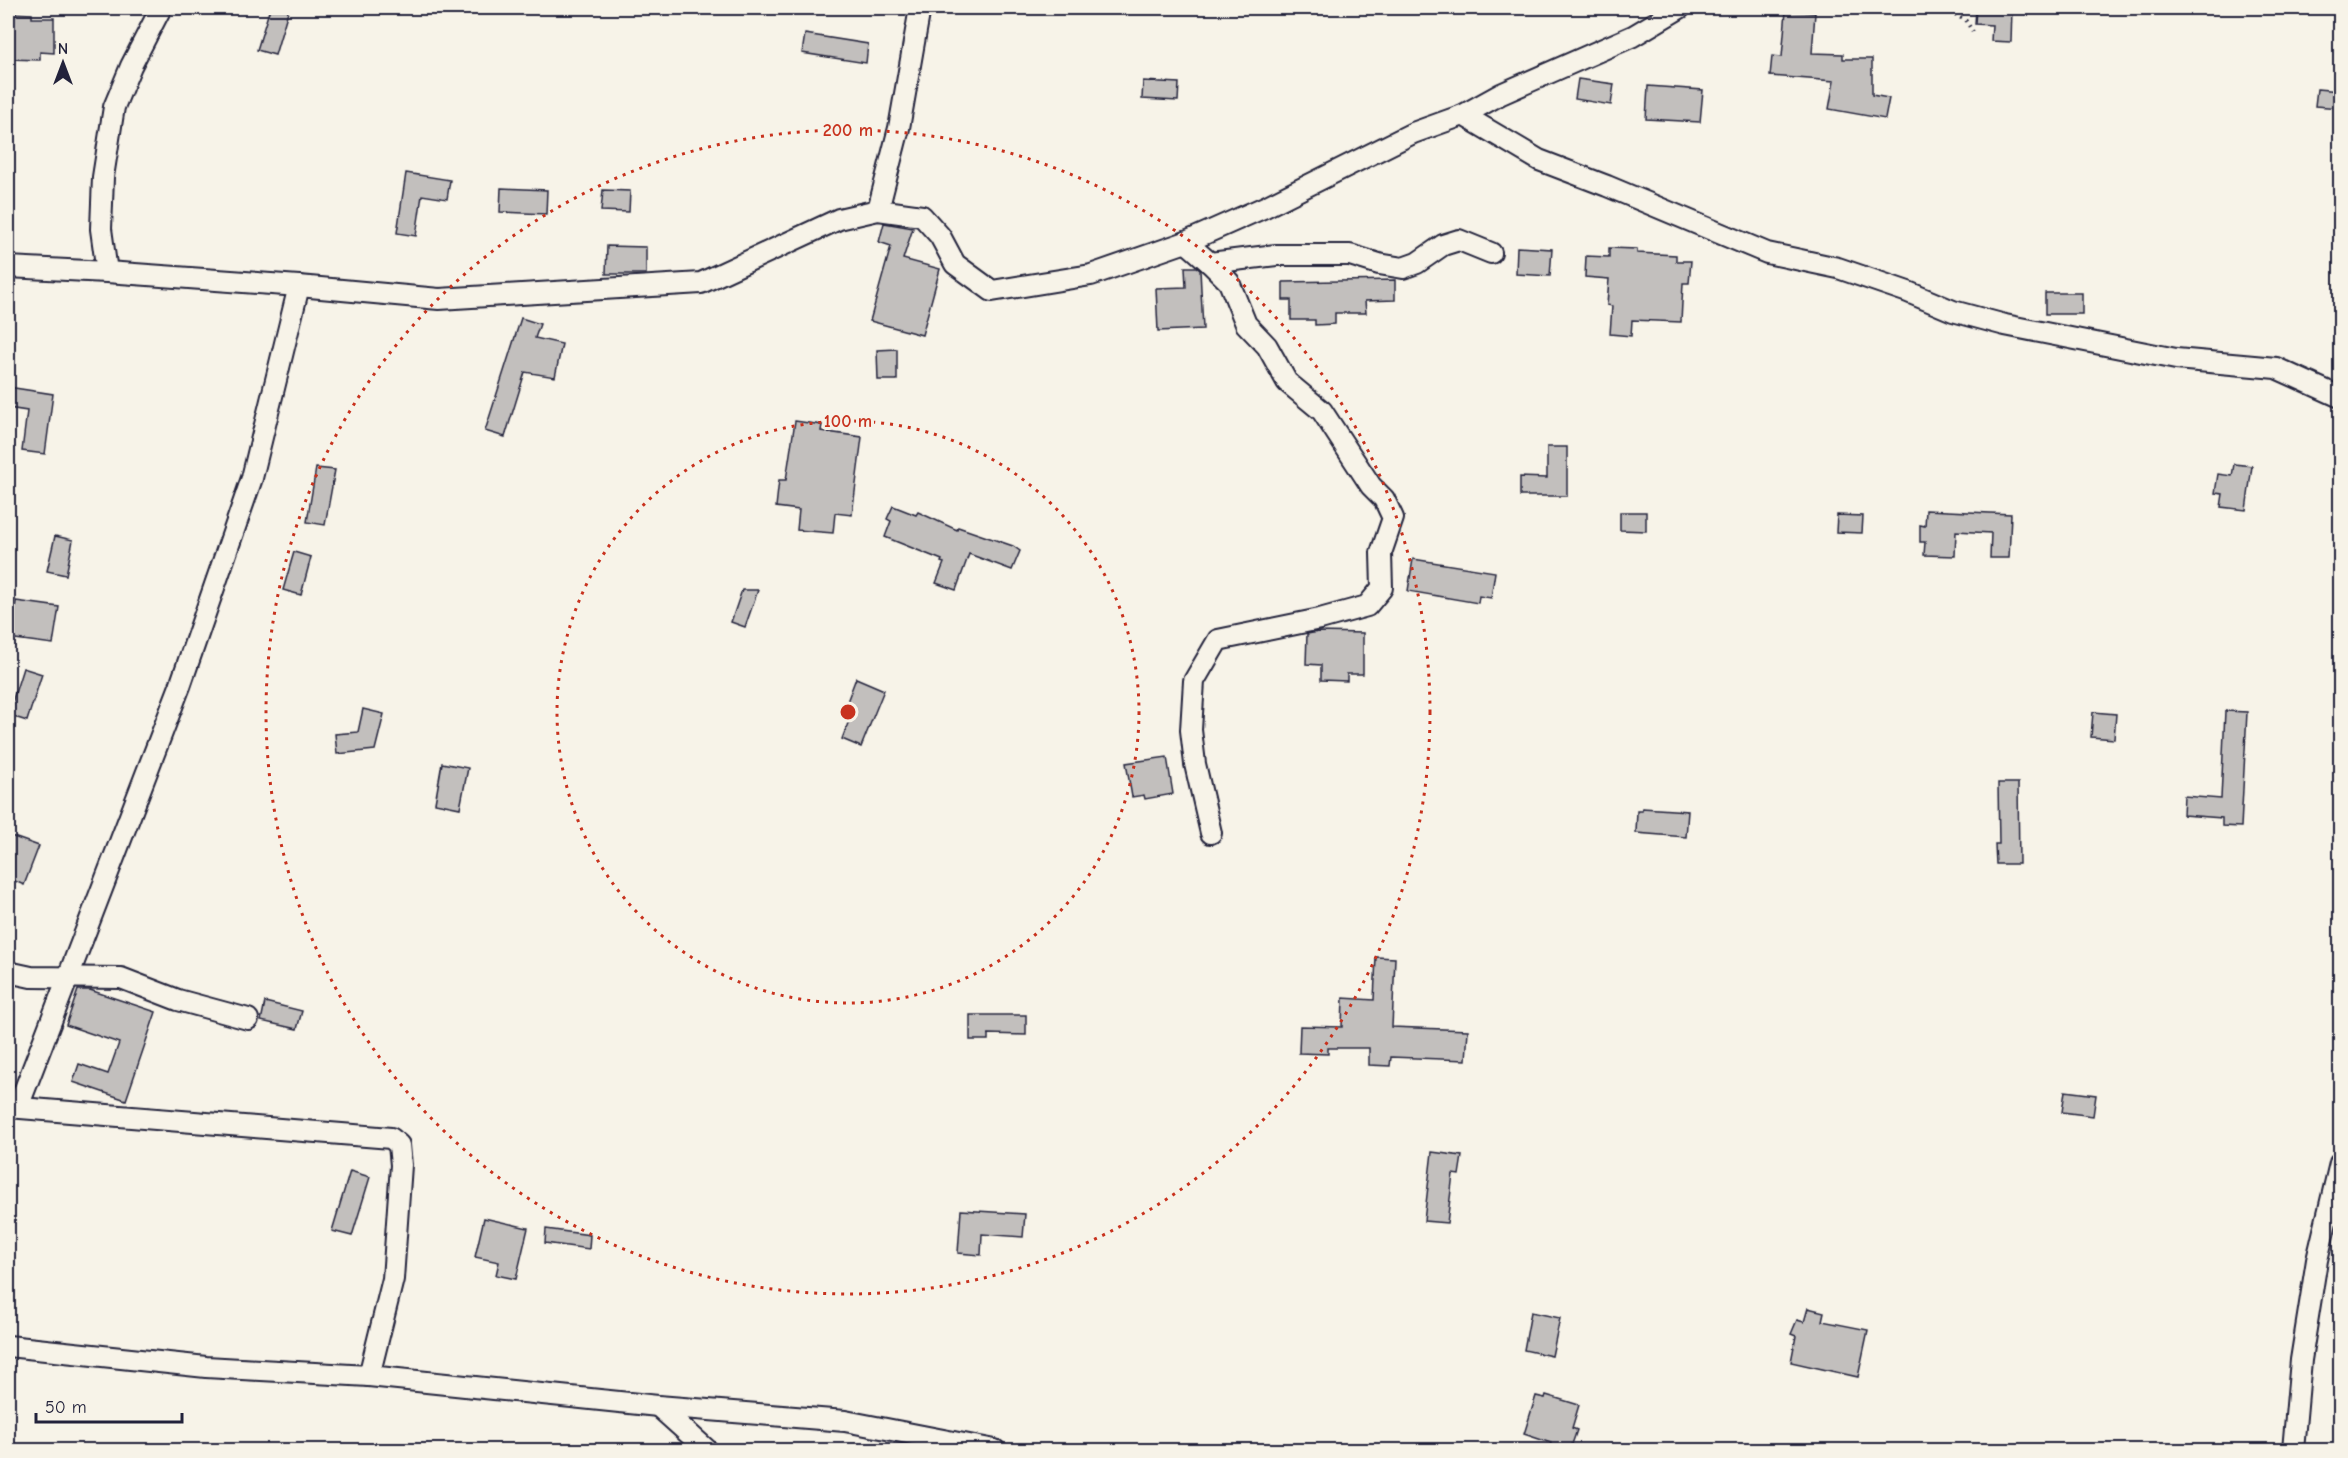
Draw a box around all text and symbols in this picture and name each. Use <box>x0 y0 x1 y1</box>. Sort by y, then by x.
north arrow <box>33 33 93 93</box>
text: N <box>58 40 68 58</box>
text: 200 m <box>823 120 873 141</box>
text: 100 m <box>824 411 872 432</box>
centre of rings <box>838 702 858 722</box>
scale bar <box>36 1386 182 1424</box>
text: 50 m <box>45 1397 87 1418</box>

